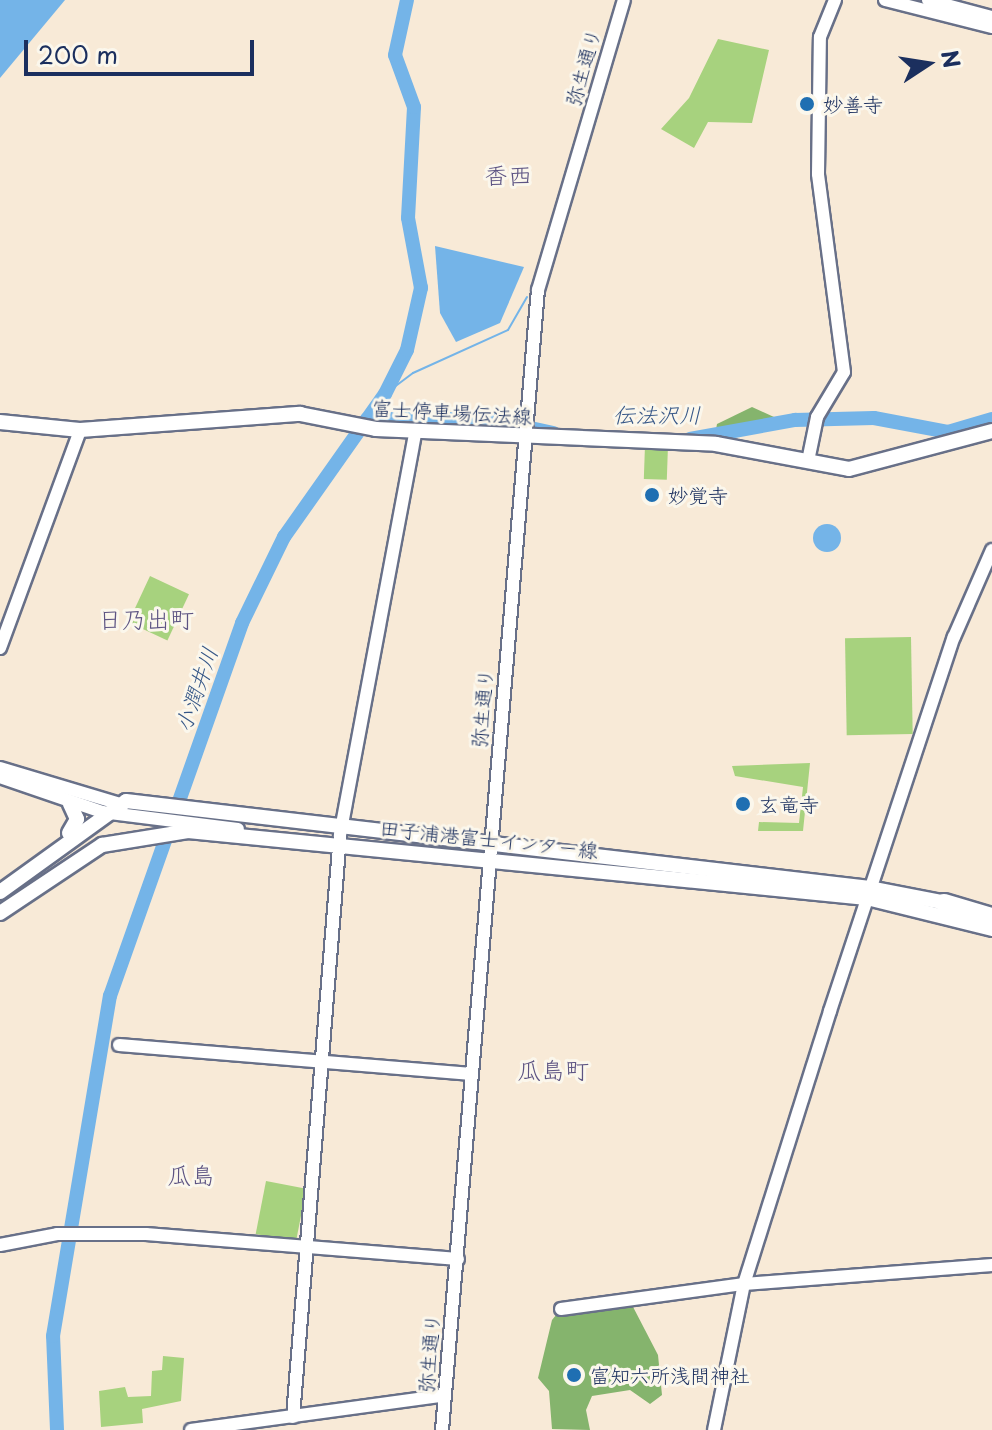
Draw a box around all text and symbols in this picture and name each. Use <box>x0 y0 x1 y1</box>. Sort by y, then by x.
scale bar <box>28 24 258 74</box>
north arrow <box>888 24 968 104</box>
street label: 弥生通り <box>560 25 606 109</box>
text: 200 m <box>38 36 118 72</box>
text: N <box>934 47 970 71</box>
place label: 妙善寺 <box>823 92 883 116</box>
marker: 妙善寺 <box>798 95 816 113</box>
district label: 香西 <box>484 161 532 189</box>
street label: 富士停車場伝法線 <box>371 396 533 428</box>
water label: 伝法沢川 <box>613 401 701 427</box>
place label: 妙覚寺 <box>668 483 728 507</box>
marker: 妙覚寺 <box>643 486 661 504</box>
district label: 日乃出町 <box>98 605 194 633</box>
water label: 小潤井川 <box>168 643 222 735</box>
street label: 弥生通り <box>467 667 497 749</box>
place label: 玄竜寺 <box>759 792 819 816</box>
marker: 玄竜寺 <box>734 795 752 813</box>
street label: 田子浦港富士インター線 <box>378 816 600 862</box>
district label: 瓜島町 <box>517 1056 589 1084</box>
district label: 瓜島 <box>167 1161 215 1189</box>
street label: 弥生通り <box>414 1312 444 1394</box>
place label: 富知六所浅間神社 <box>590 1363 750 1387</box>
marker: 富知六所浅間神社 <box>565 1366 583 1384</box>

